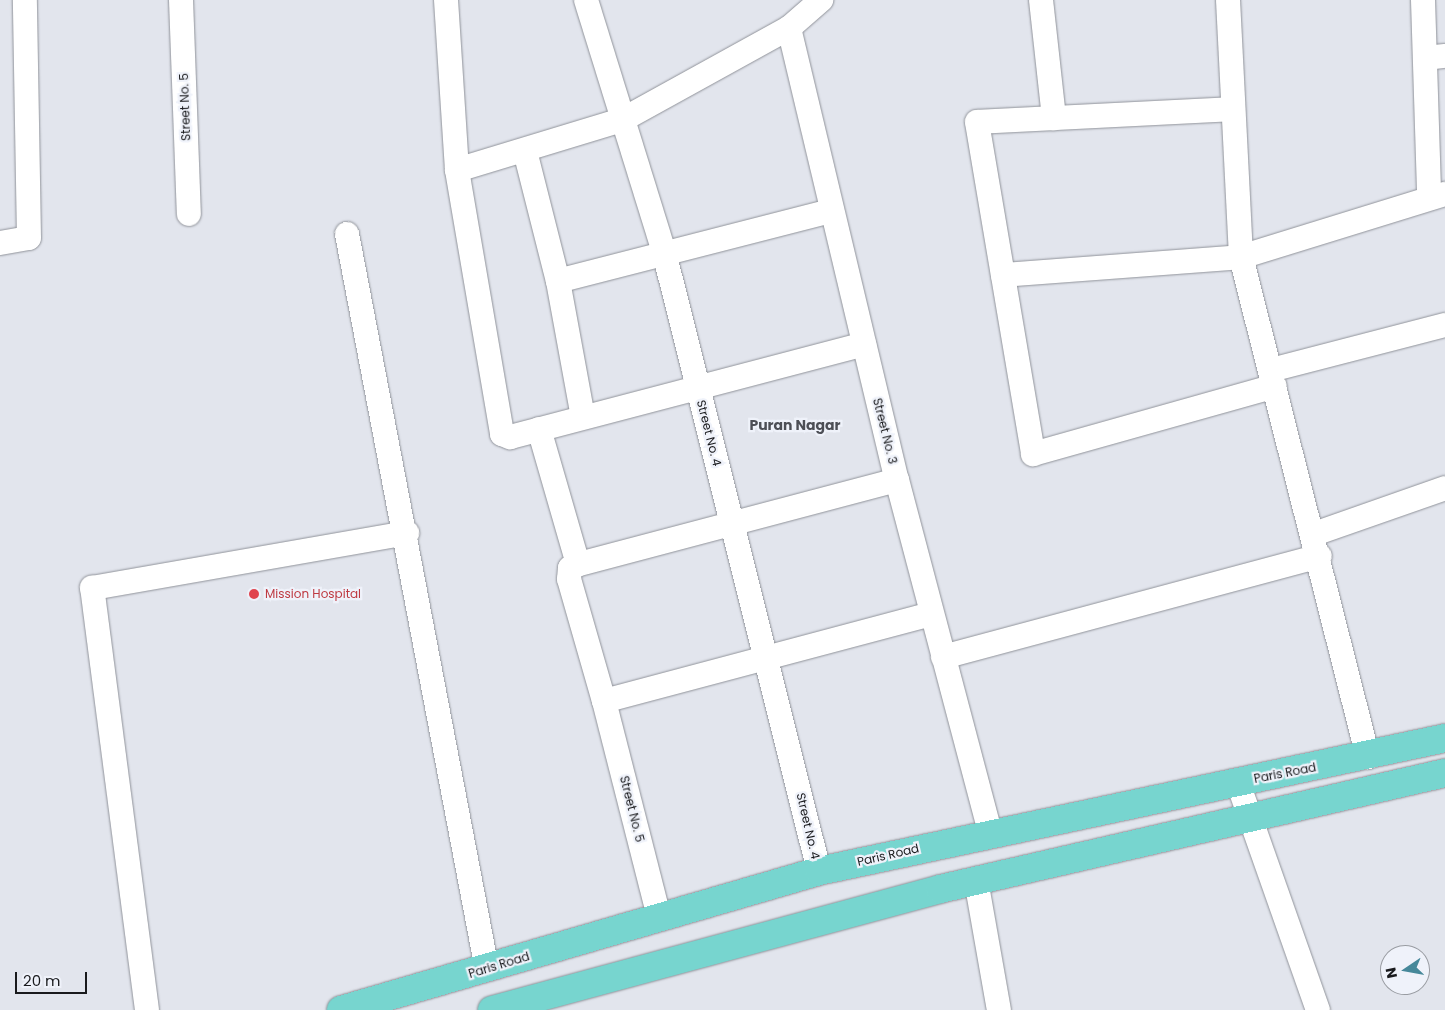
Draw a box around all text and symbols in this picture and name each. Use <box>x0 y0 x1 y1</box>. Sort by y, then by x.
street label: Street No. 5 <box>177 73 193 141</box>
street label: Street No. 3 <box>870 397 900 465</box>
street label: Street No. 4 <box>694 398 724 468</box>
district label: Puran Nagar <box>749 417 841 433</box>
marker: Mission Hospital <box>247 587 261 601</box>
place label: Mission Hospital <box>265 587 361 601</box>
street label: Paris Road <box>1253 760 1317 786</box>
street label: Street No. 5 <box>617 774 647 844</box>
street label: Street No. 4 <box>793 791 823 861</box>
street label: Paris Road <box>856 841 920 869</box>
north arrow <box>1380 945 1430 995</box>
street label: Paris Road <box>467 949 531 981</box>
scale bar <box>18 962 90 994</box>
text: N <box>1380 966 1402 980</box>
text: 20 m <box>23 970 61 991</box>

